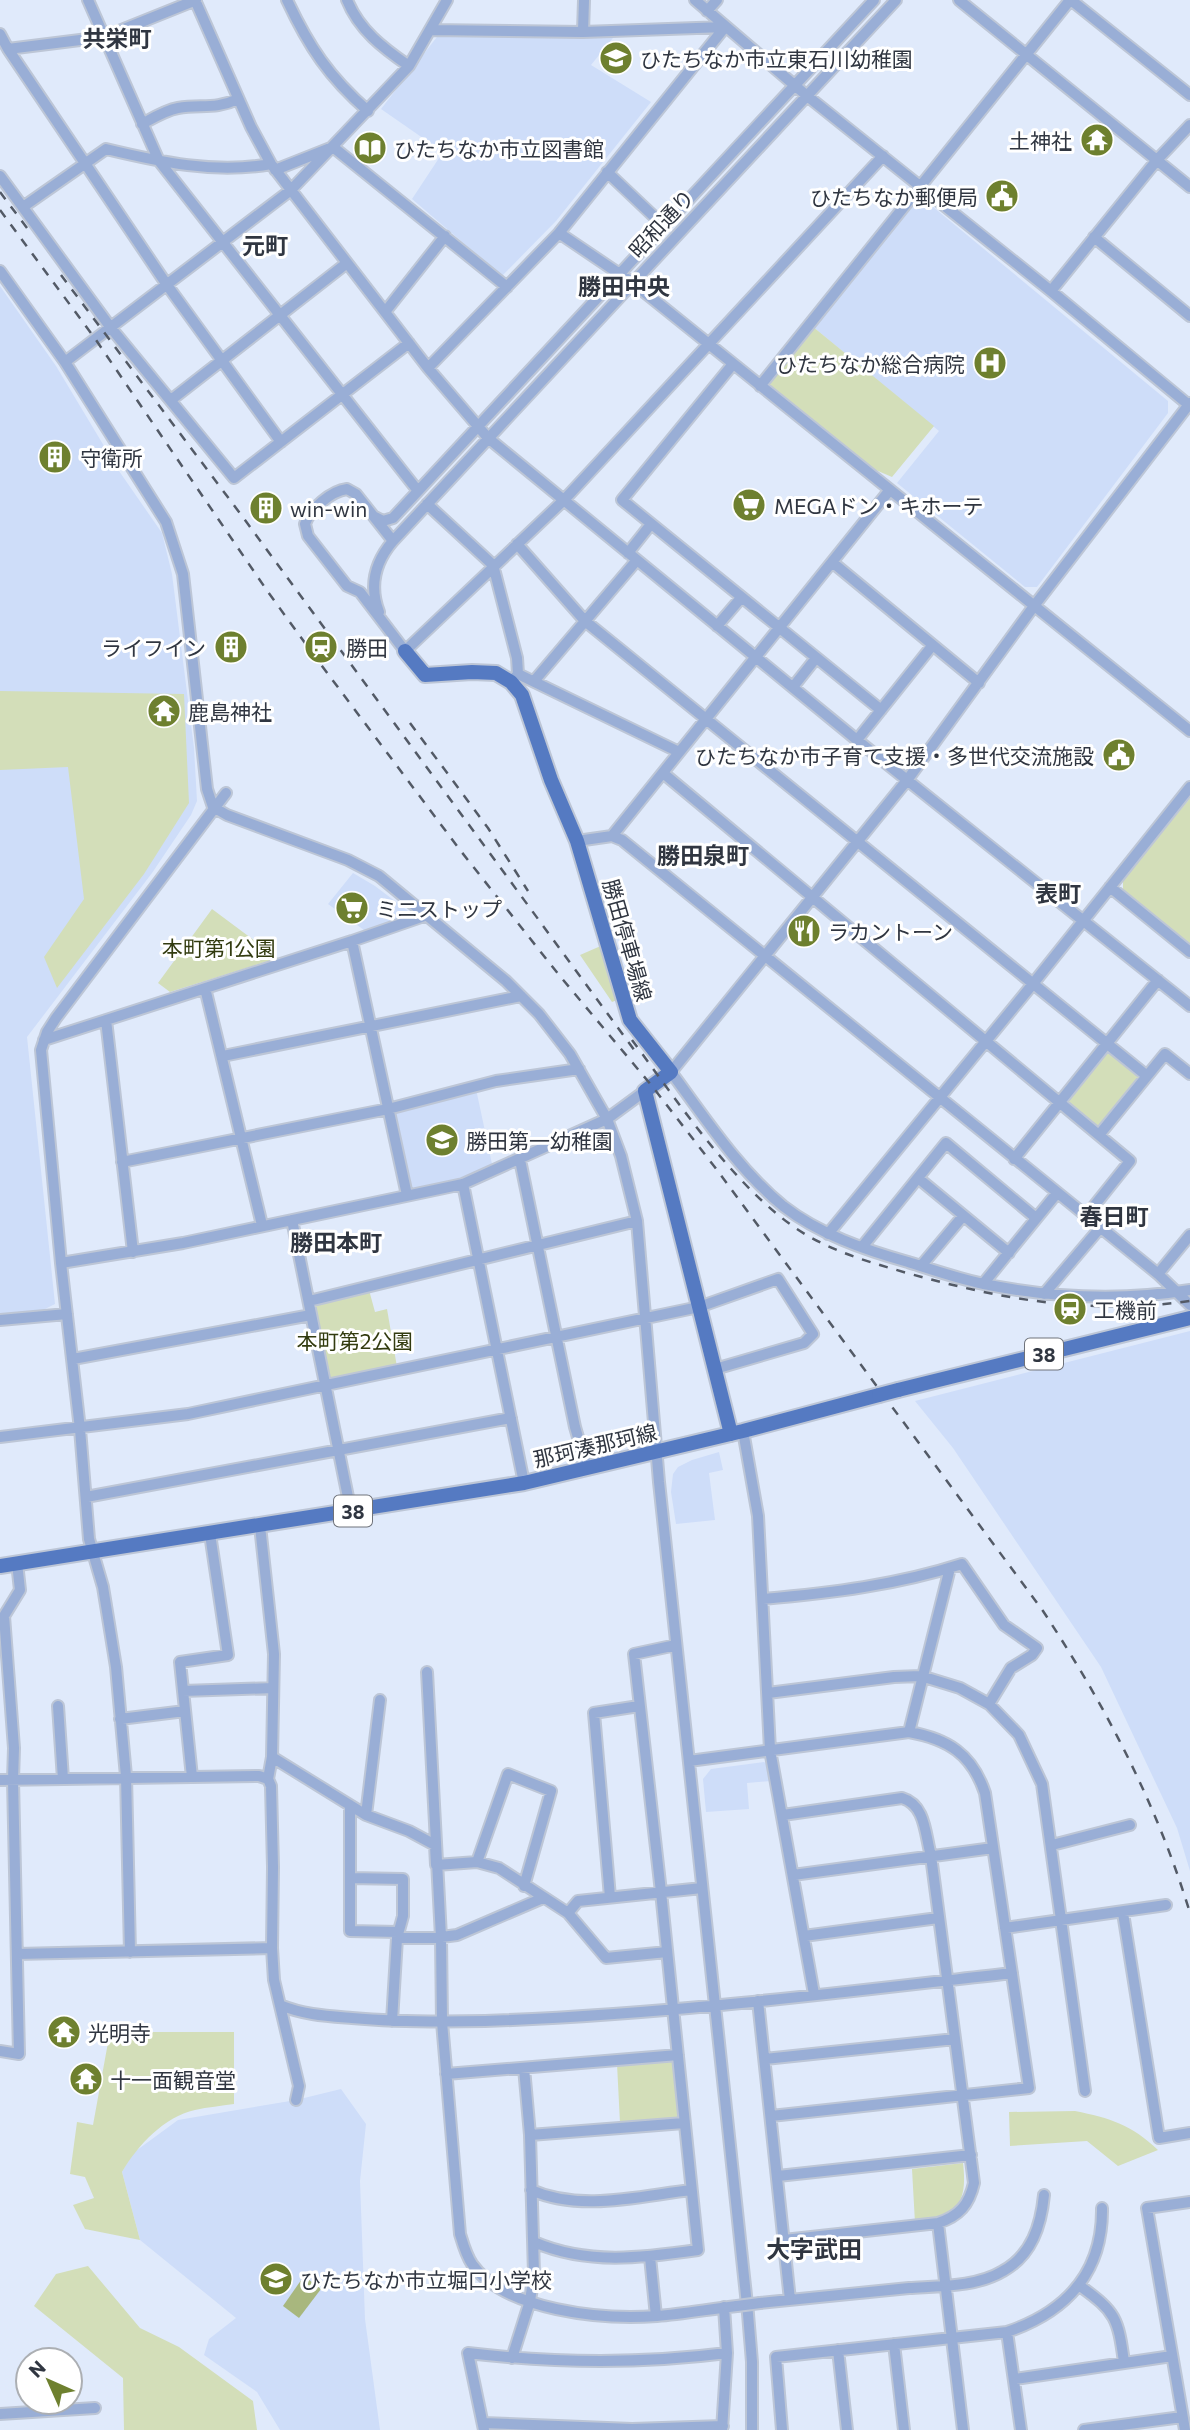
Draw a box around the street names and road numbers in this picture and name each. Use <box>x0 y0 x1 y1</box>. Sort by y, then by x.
street label: 昭和通り <box>623 184 699 262</box>
street label: 勝田停車場線 <box>599 876 657 1004</box>
road number: 38 <box>1025 1338 1063 1370</box>
street label: 那珂湊那珂線 <box>531 1419 659 1471</box>
road number: 38 <box>334 1496 372 1526</box>

